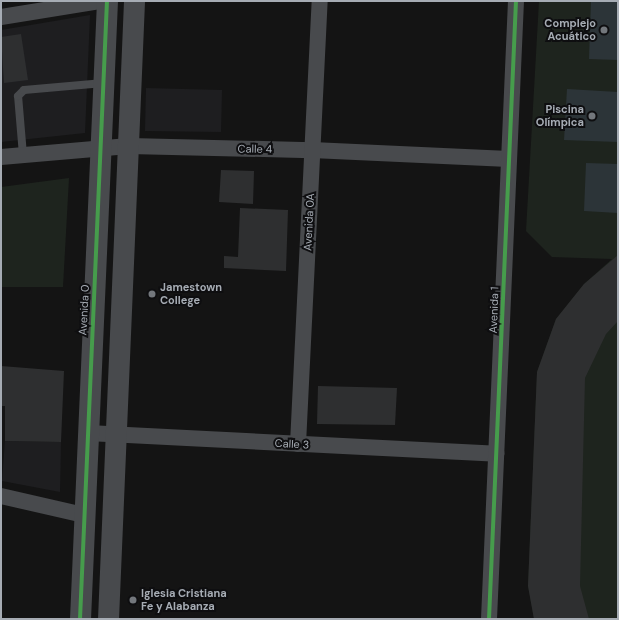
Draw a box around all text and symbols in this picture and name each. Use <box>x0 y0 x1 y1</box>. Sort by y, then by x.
place label: Complejo Acuático <box>544 17 596 43</box>
marker: Complejo Acuático <box>599 25 609 35</box>
place label: Piscina Olímpica <box>536 103 584 129</box>
marker: Piscina Olímpica <box>587 111 597 121</box>
street label: Calle 4 <box>238 142 272 156</box>
street label: Avenida 0A <box>301 193 317 251</box>
place label: Jamestown College <box>160 281 222 307</box>
street label: Avenida 0 <box>76 284 92 336</box>
street label: Avenida 1 <box>487 286 501 334</box>
marker: Jamestown College <box>147 289 157 299</box>
street label: Calle 3 <box>274 437 310 451</box>
place label: Iglesia Cristiana Fe y Alabanza <box>141 587 227 613</box>
marker: Iglesia Cristiana Fe y Alabanza <box>128 595 138 605</box>

